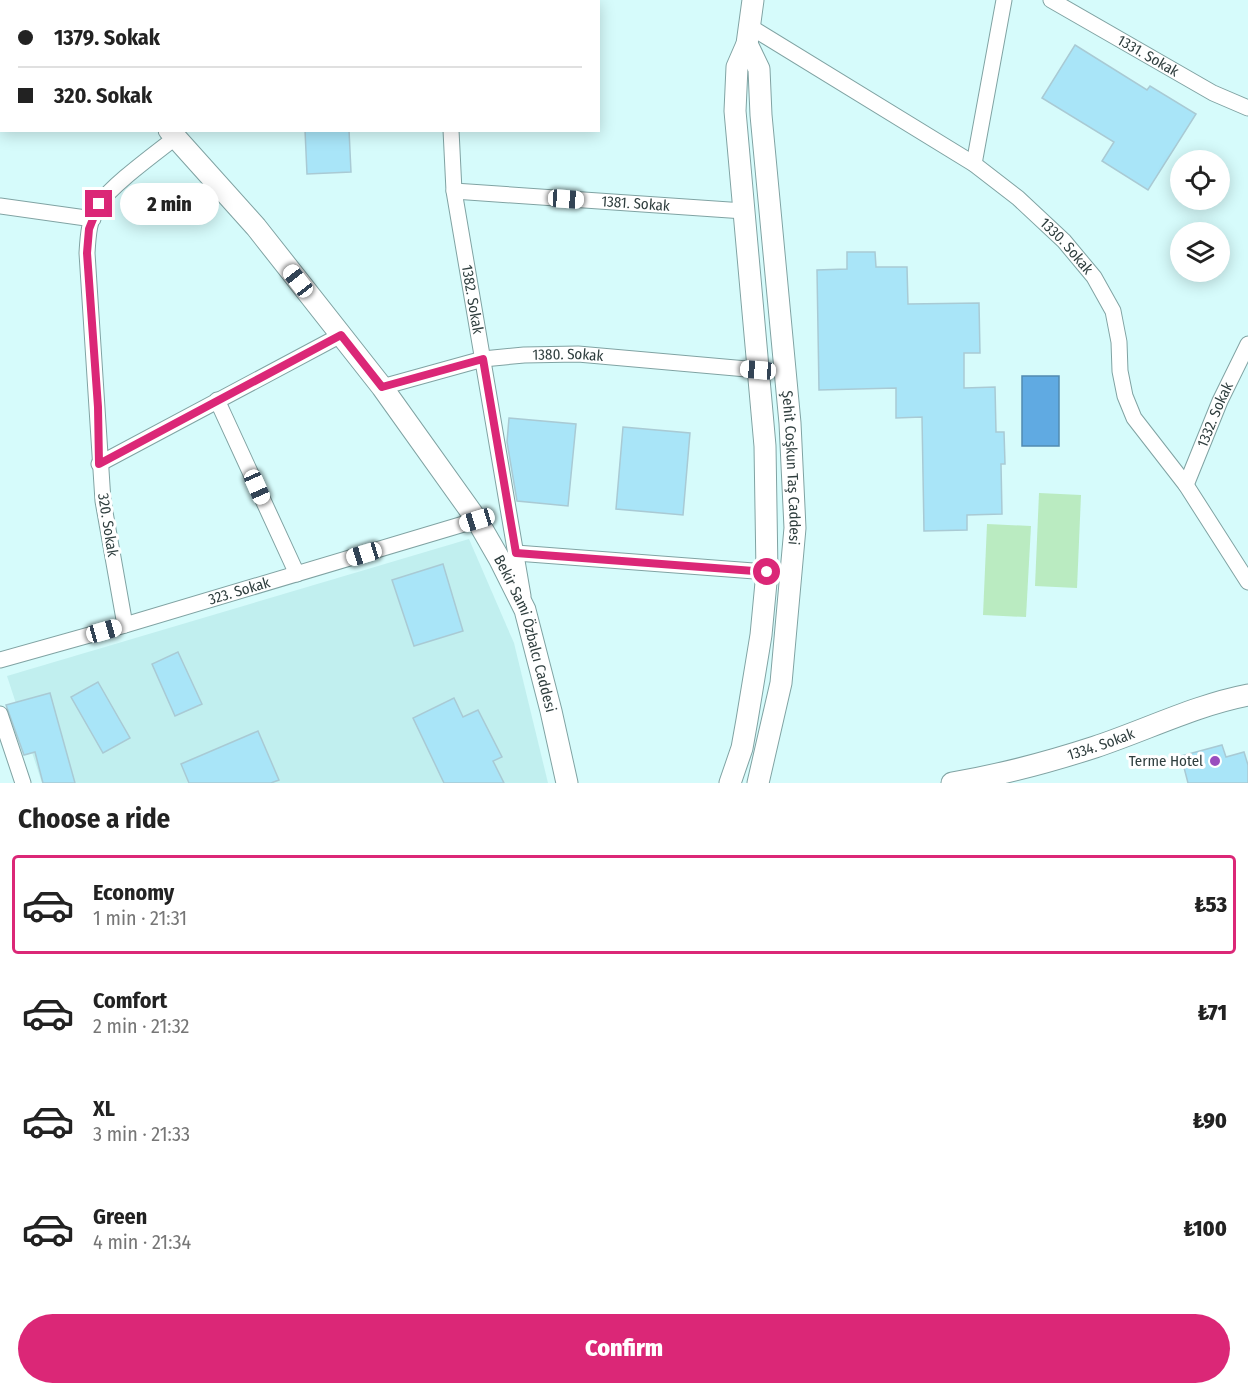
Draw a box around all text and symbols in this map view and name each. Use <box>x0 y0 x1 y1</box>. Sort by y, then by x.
text: 1379. Sokak <box>54 24 160 51</box>
street label: 1331. Sokak <box>1114 31 1182 81</box>
text: 320. Sokak <box>54 82 152 109</box>
map controls <box>1170 150 1230 282</box>
button: locate <box>1170 150 1230 210</box>
callout: 2 min <box>120 183 219 225</box>
car <box>547 189 585 209</box>
route end <box>85 190 112 217</box>
text: 2 min <box>147 192 192 216</box>
street label: 1381. Sokak <box>601 192 671 215</box>
street label: 1330. Sokak <box>1036 214 1097 278</box>
button: layers <box>1170 222 1230 282</box>
car <box>280 261 316 301</box>
street label: 1382. Sokak <box>458 263 487 335</box>
street label: 1380. Sokak <box>532 345 604 365</box>
car <box>739 359 777 381</box>
street label: 1332. Sokak <box>1193 379 1237 450</box>
street label: Şehit Coşkun Taş Caddesi <box>778 390 804 546</box>
car <box>241 467 273 507</box>
street label: 320. Sokak <box>94 492 122 558</box>
car <box>457 506 497 534</box>
car <box>344 540 384 568</box>
street label: Bekir Sami Özbalcı Caddesi <box>490 552 560 714</box>
route start <box>753 558 780 585</box>
street label: 323. Sokak <box>206 573 272 609</box>
car <box>84 617 124 645</box>
street label: 1334. Sokak <box>1065 724 1137 764</box>
place label: Terme Hotel <box>1129 752 1203 770</box>
marker: Terme Hotel <box>1208 754 1222 768</box>
text: Choose a ride <box>18 803 170 835</box>
icon: car <box>21 878 75 932</box>
text: Economy <box>93 879 174 906</box>
text: ₺53 <box>1194 891 1227 918</box>
text: 1 min · 21:31 <box>93 906 187 930</box>
icon: car <box>21 986 75 1040</box>
text: Comfort <box>93 987 167 1014</box>
text: ₺71 <box>1197 999 1227 1026</box>
text: 2 min · 21:32 <box>93 1014 189 1038</box>
icon: car <box>21 1094 75 1148</box>
text: XL <box>93 1095 115 1122</box>
text: ₺90 <box>1193 1107 1227 1134</box>
text: 3 min · 21:33 <box>93 1122 190 1146</box>
icon: car <box>21 1202 75 1256</box>
text: Green <box>93 1203 147 1230</box>
text: ₺100 <box>1183 1215 1227 1242</box>
text: 4 min · 21:34 <box>93 1230 191 1254</box>
button: Confirm <box>18 1314 1230 1383</box>

